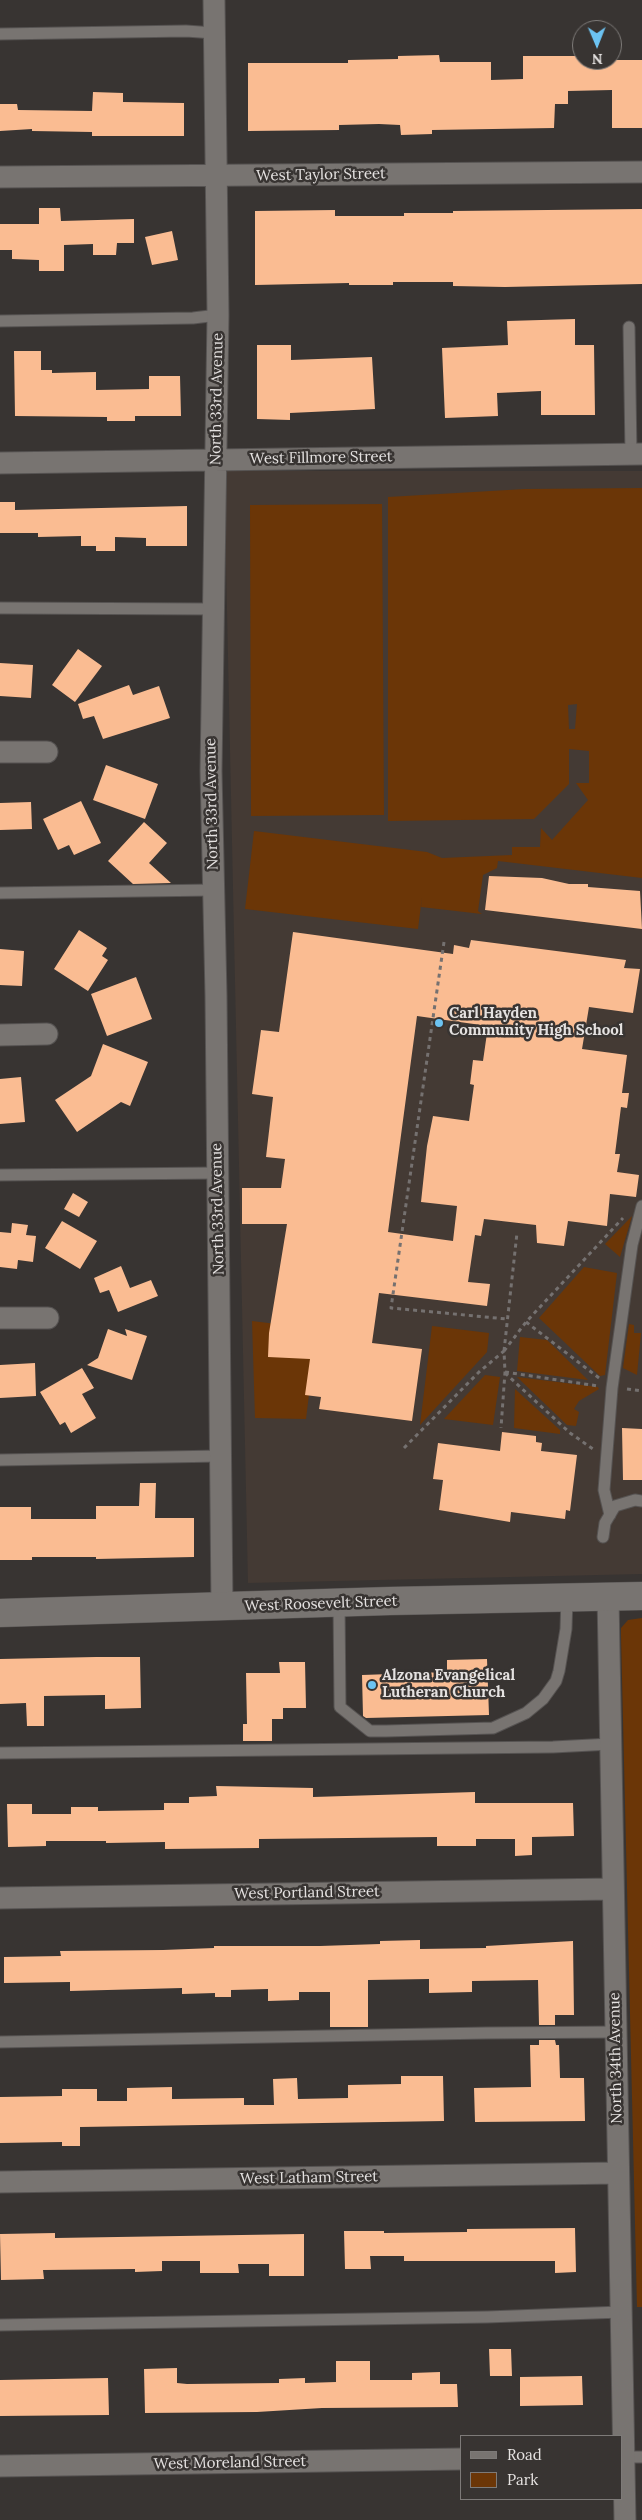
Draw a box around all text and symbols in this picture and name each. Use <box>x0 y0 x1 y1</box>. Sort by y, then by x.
north arrow <box>572 20 622 70</box>
text: N <box>592 50 603 68</box>
street label: West Taylor Street <box>256 165 386 185</box>
street label: North 33rd Avenue <box>207 333 227 465</box>
street label: West Fillmore Street <box>249 448 393 468</box>
street label: North 33rd Avenue <box>202 738 222 870</box>
place label: Carl Hayden Community High School <box>449 1005 623 1040</box>
marker: Carl Hayden Community High School <box>433 1017 445 1029</box>
street label: North 33rd Avenue <box>208 1143 228 1275</box>
street label: West Roosevelt Street <box>244 1592 398 1616</box>
place label: Alzona Evangelical Lutheran Church <box>382 1667 515 1702</box>
marker: Alzona Evangelical Lutheran Church <box>366 1679 378 1691</box>
street label: West Portland Street <box>234 1883 380 1903</box>
street label: North 34th Avenue <box>606 1992 626 2124</box>
street label: West Latham Street <box>240 2168 378 2188</box>
legend <box>460 2435 622 2500</box>
text: Road <box>507 2445 542 2464</box>
street label: West Moreland Street <box>154 2453 306 2473</box>
text: Park <box>507 2470 538 2489</box>

